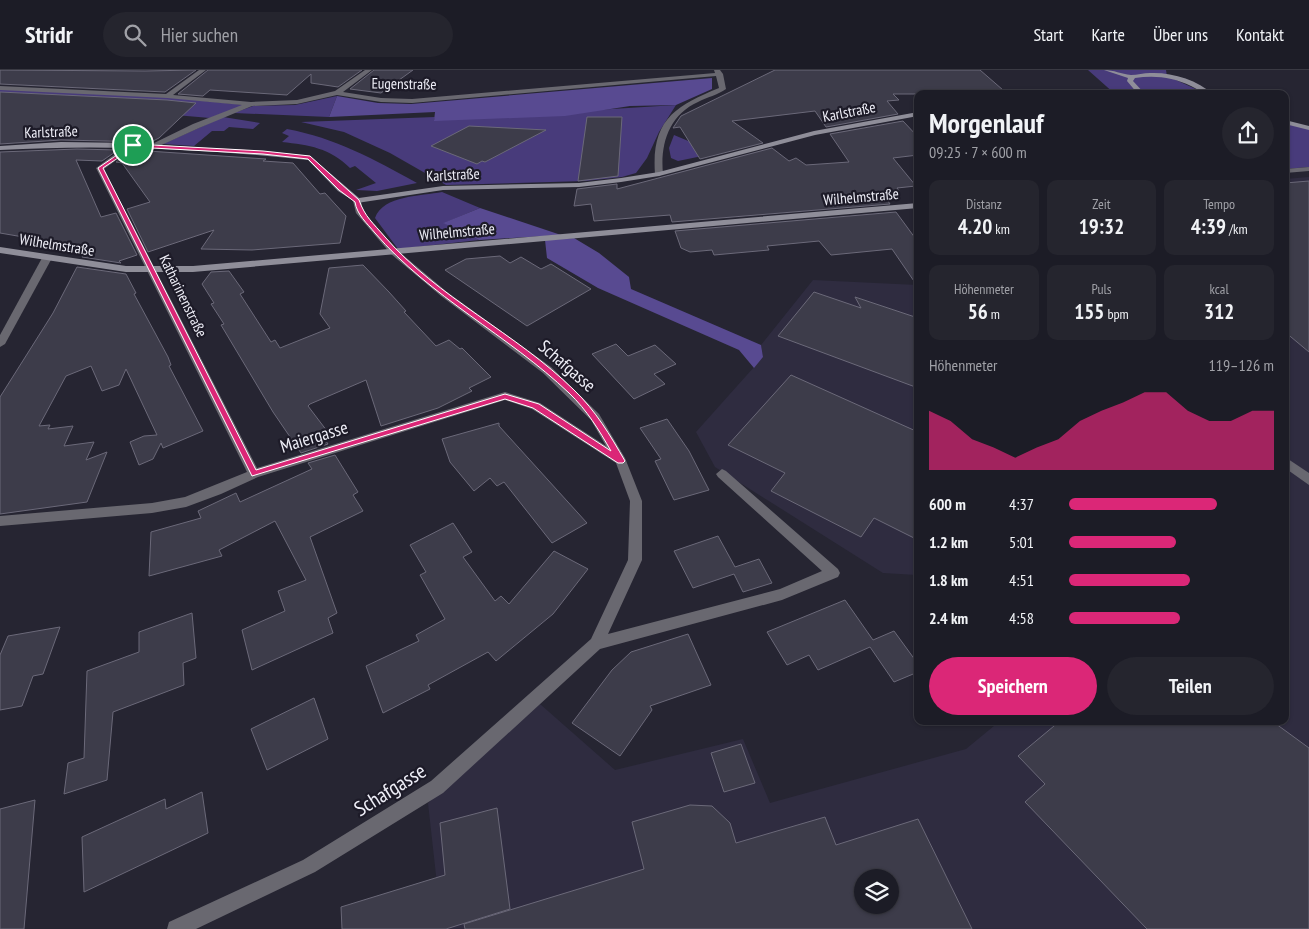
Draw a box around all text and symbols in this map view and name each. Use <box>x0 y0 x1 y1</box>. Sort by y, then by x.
search box <box>103 12 453 57</box>
text: Stridr <box>25 19 73 50</box>
icon: search <box>121 21 149 49</box>
text: Hier suchen <box>161 23 238 47</box>
text: Start <box>1033 23 1064 46</box>
text: Karte <box>1092 23 1125 46</box>
text: Über uns <box>1153 23 1208 46</box>
text: Kontakt <box>1236 23 1284 46</box>
street label: Eugenstraße <box>371 73 437 94</box>
street label: Karlstraße <box>821 97 877 126</box>
text: Morgenlauf <box>929 104 1044 141</box>
button: share <box>1222 107 1274 159</box>
street label: Karlstraße <box>24 121 78 142</box>
pin <box>112 124 154 166</box>
icon: arrive <box>119 131 147 159</box>
text: 09:25 · 7 × 600 m <box>929 142 1027 162</box>
street label: Karlstraße <box>426 164 480 185</box>
street label: Wilhelmstraße <box>822 184 899 209</box>
text: Distanz <box>966 195 1002 213</box>
text: Zeit <box>1092 195 1111 213</box>
text: Tempo <box>1203 195 1235 213</box>
text: 4.20 <box>958 213 992 240</box>
text: 19:32 <box>1079 213 1124 240</box>
text: 4:39 <box>1191 213 1226 240</box>
street label: Wilhelmstraße <box>418 219 495 244</box>
text: km <box>992 220 1010 238</box>
text: /km <box>1226 220 1248 238</box>
street label: Wilhelmstraße <box>18 229 96 260</box>
street label: Katharinenstraße <box>155 251 212 340</box>
text: Höhenmeter <box>954 280 1014 298</box>
text: Puls <box>1091 280 1112 298</box>
text: kcal <box>1210 280 1229 298</box>
text: 56 <box>968 298 988 325</box>
text: 155 <box>1074 298 1104 325</box>
text: 312 <box>1204 298 1234 325</box>
text: m <box>988 305 1000 323</box>
text: bpm <box>1104 305 1129 323</box>
street label: Schafgasse <box>534 335 601 397</box>
text: Höhenmeter <box>929 355 997 375</box>
text: 119–126 m <box>1209 355 1274 375</box>
street label: Maiergasse <box>277 415 350 458</box>
text: 600 m <box>929 494 966 514</box>
text: 4:37 <box>1009 494 1034 514</box>
text: 1.2 km <box>929 532 968 552</box>
text: 5:01 <box>1009 532 1034 552</box>
text: 1.8 km <box>929 570 968 590</box>
text: 4:51 <box>1009 570 1034 590</box>
text: 2.4 km <box>929 608 968 628</box>
text: 4:58 <box>1009 608 1034 628</box>
button: Speichern <box>929 657 1097 715</box>
button: Teilen <box>1107 657 1274 715</box>
street label: Schafgasse <box>349 757 431 822</box>
map controls <box>854 869 899 914</box>
button: layers <box>854 869 899 914</box>

